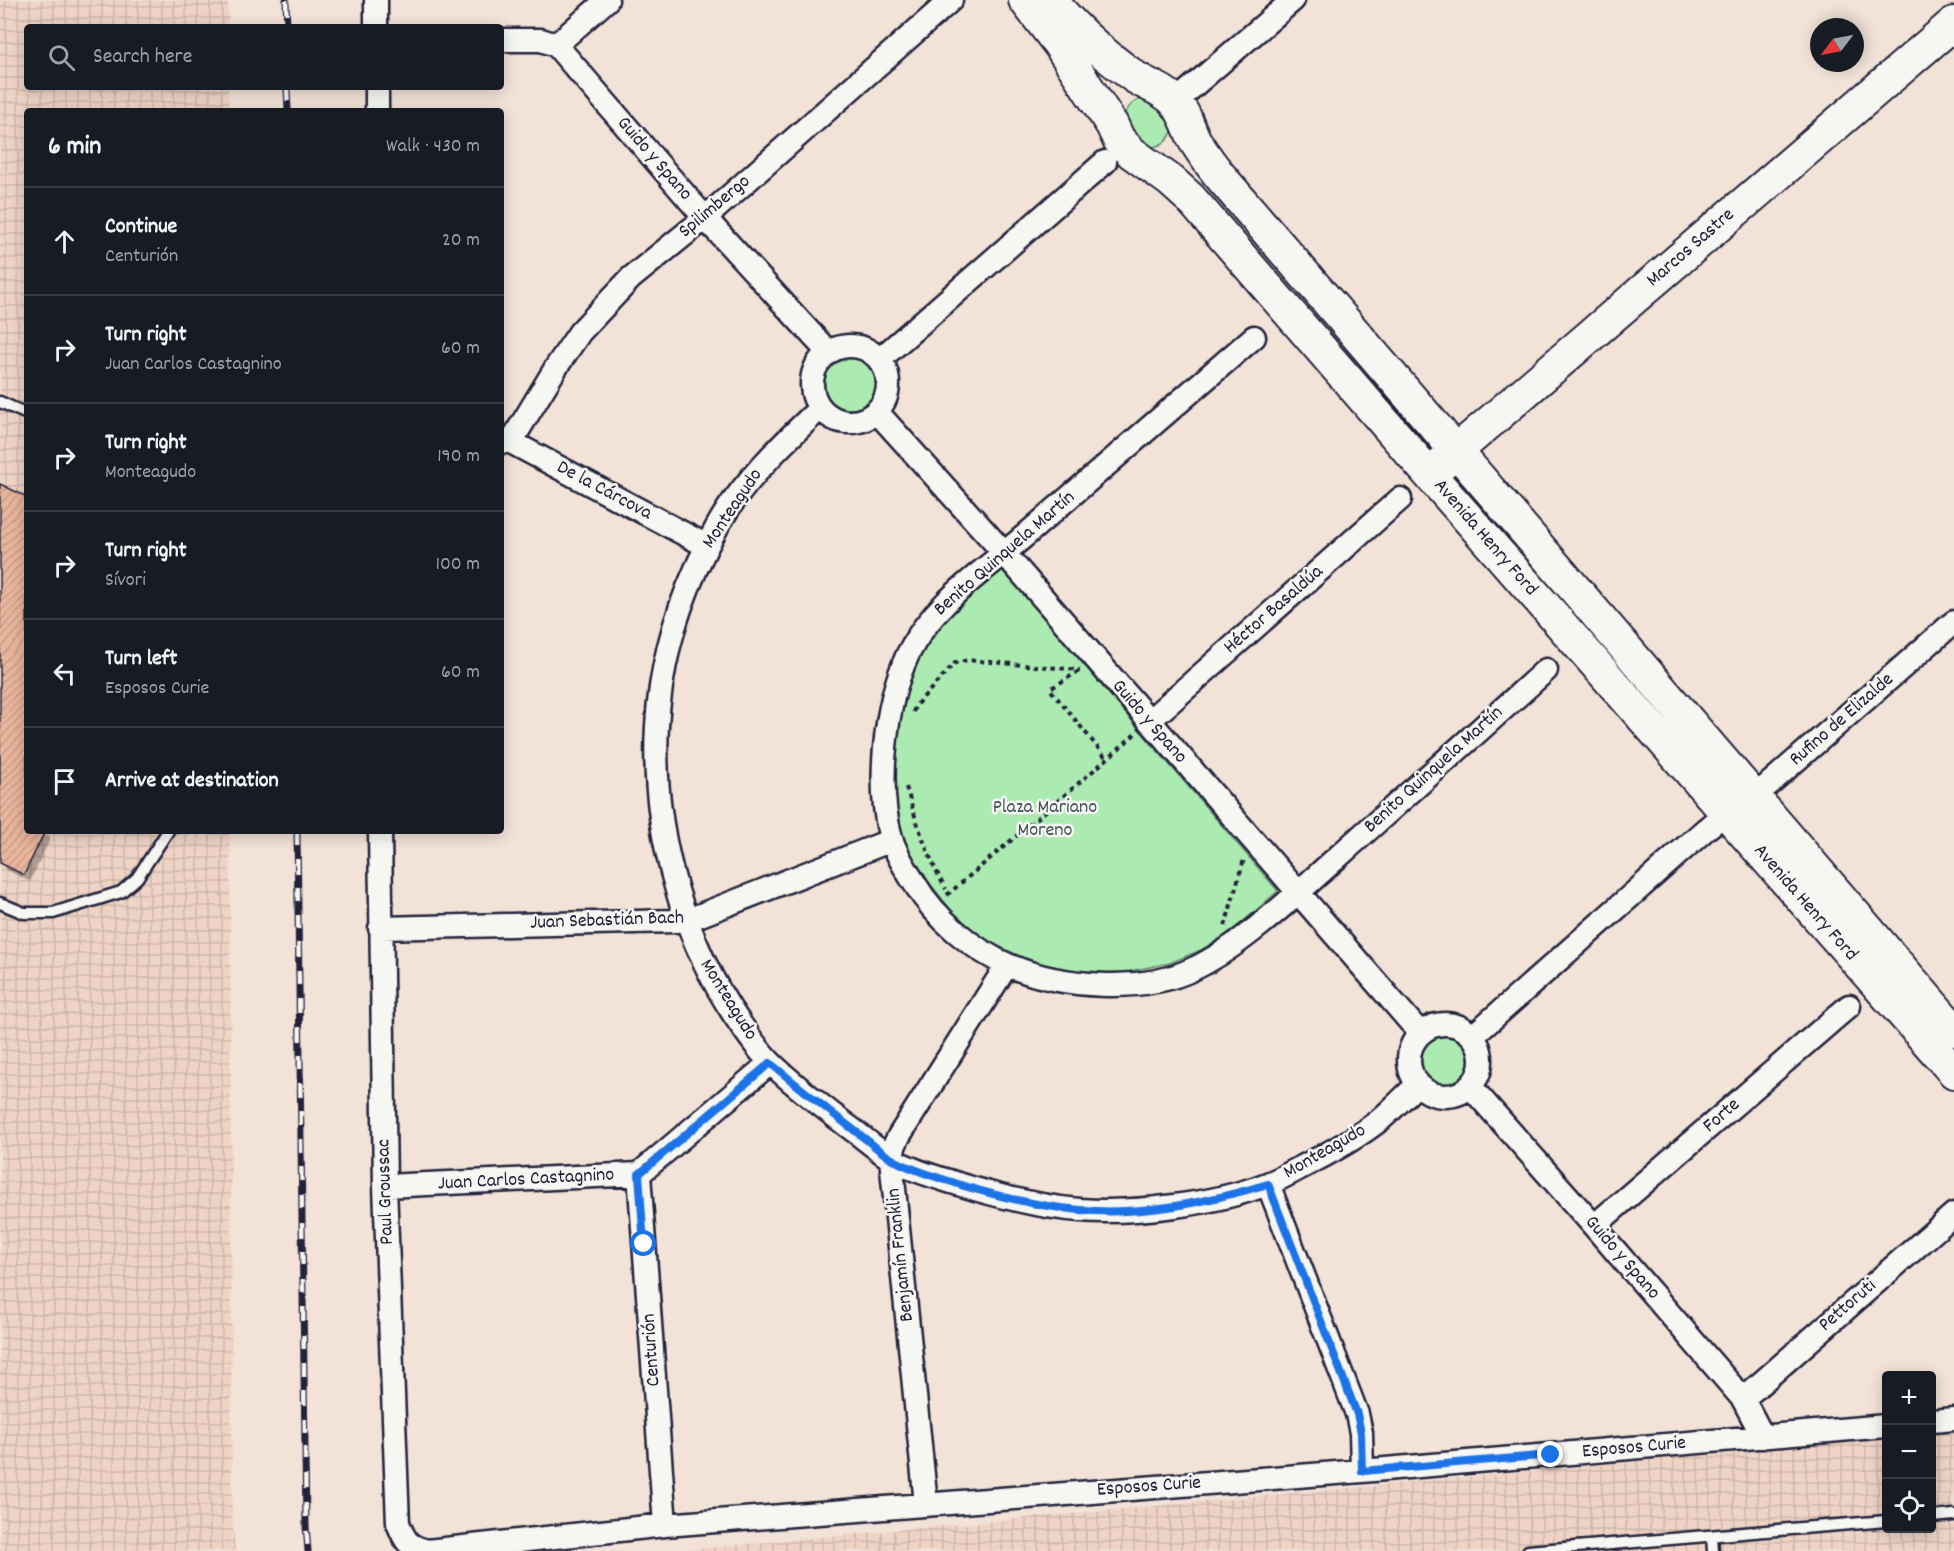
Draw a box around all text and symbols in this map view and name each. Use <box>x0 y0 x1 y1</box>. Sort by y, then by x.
north arrow <box>1810 18 1864 72</box>
search box <box>24 24 504 90</box>
icon: search <box>45 41 78 74</box>
text: Search here <box>93 42 192 73</box>
street label: Guido y Spano <box>609 111 699 207</box>
text: 6 min <box>48 129 101 166</box>
text: Walk · 430 m <box>386 133 480 161</box>
street label: Spilimbergo <box>673 168 757 245</box>
street label: Marcos Sastre <box>1641 202 1741 294</box>
text: Continue <box>105 212 177 243</box>
icon: ahead <box>48 225 81 258</box>
text: 20 m <box>442 227 480 255</box>
text: Centurión <box>105 243 178 271</box>
text: Turn right <box>105 320 187 351</box>
icon: right <box>48 333 81 366</box>
text: 60 m <box>441 335 480 363</box>
text: Juan Carlos Castagnino <box>105 351 282 379</box>
text: Turn right <box>105 428 187 459</box>
icon: right <box>48 441 81 474</box>
text: 190 m <box>437 443 480 471</box>
street label: De la Cárcova <box>551 454 657 528</box>
text: Monteagudo <box>105 459 196 487</box>
street label: Monteagudo <box>696 463 770 555</box>
street label: Avenida Henry Ford <box>1426 473 1544 603</box>
street label: Benito Quinquela Martín <box>928 485 1082 623</box>
text: Turn right <box>105 536 187 567</box>
icon: right <box>48 549 81 582</box>
text: 100 m <box>436 551 480 579</box>
street label: Héctor Basaldúa <box>1218 558 1330 661</box>
text: Sívori <box>105 567 146 595</box>
text: Turn left <box>105 644 177 675</box>
icon: left <box>48 657 81 690</box>
text: 60 m <box>441 659 480 687</box>
street label: Rufino de Elizalde <box>1784 666 1901 773</box>
street label: Guido y Spano <box>1104 674 1194 770</box>
text: Esposos Curie <box>105 675 209 703</box>
street label: Benito Quinquela Martín <box>1358 700 1510 840</box>
icon: arrive <box>48 765 81 798</box>
text: Arrive at destination <box>105 766 279 797</box>
park label: Plaza Mariano Moreno <box>993 794 1097 845</box>
street label: Avenida Henry Ford <box>1746 838 1864 968</box>
street label: Juan Sebastián Bach <box>530 904 684 938</box>
street label: Monteagudo <box>692 954 764 1046</box>
street label: Forte <box>1697 1092 1747 1140</box>
street label: Monteagudo <box>1279 1117 1372 1187</box>
street label: Paul Groussac <box>370 1139 402 1245</box>
street label: Juan Carlos Castagnino <box>437 1161 615 1199</box>
street label: Benjamín Franklin <box>880 1187 922 1323</box>
street label: Guido y Spano <box>1577 1210 1667 1306</box>
route start <box>630 1230 656 1256</box>
street label: Pettoruti <box>1813 1273 1883 1339</box>
street label: Centurión <box>635 1313 669 1387</box>
map controls <box>1882 1371 1936 1533</box>
button: + <box>1882 1371 1936 1425</box>
button: − <box>1882 1425 1936 1479</box>
street label: Esposos Curie <box>1581 1429 1687 1466</box>
route end <box>1537 1441 1563 1467</box>
street label: Esposos Curie <box>1096 1469 1202 1505</box>
button: locate <box>1882 1479 1936 1533</box>

